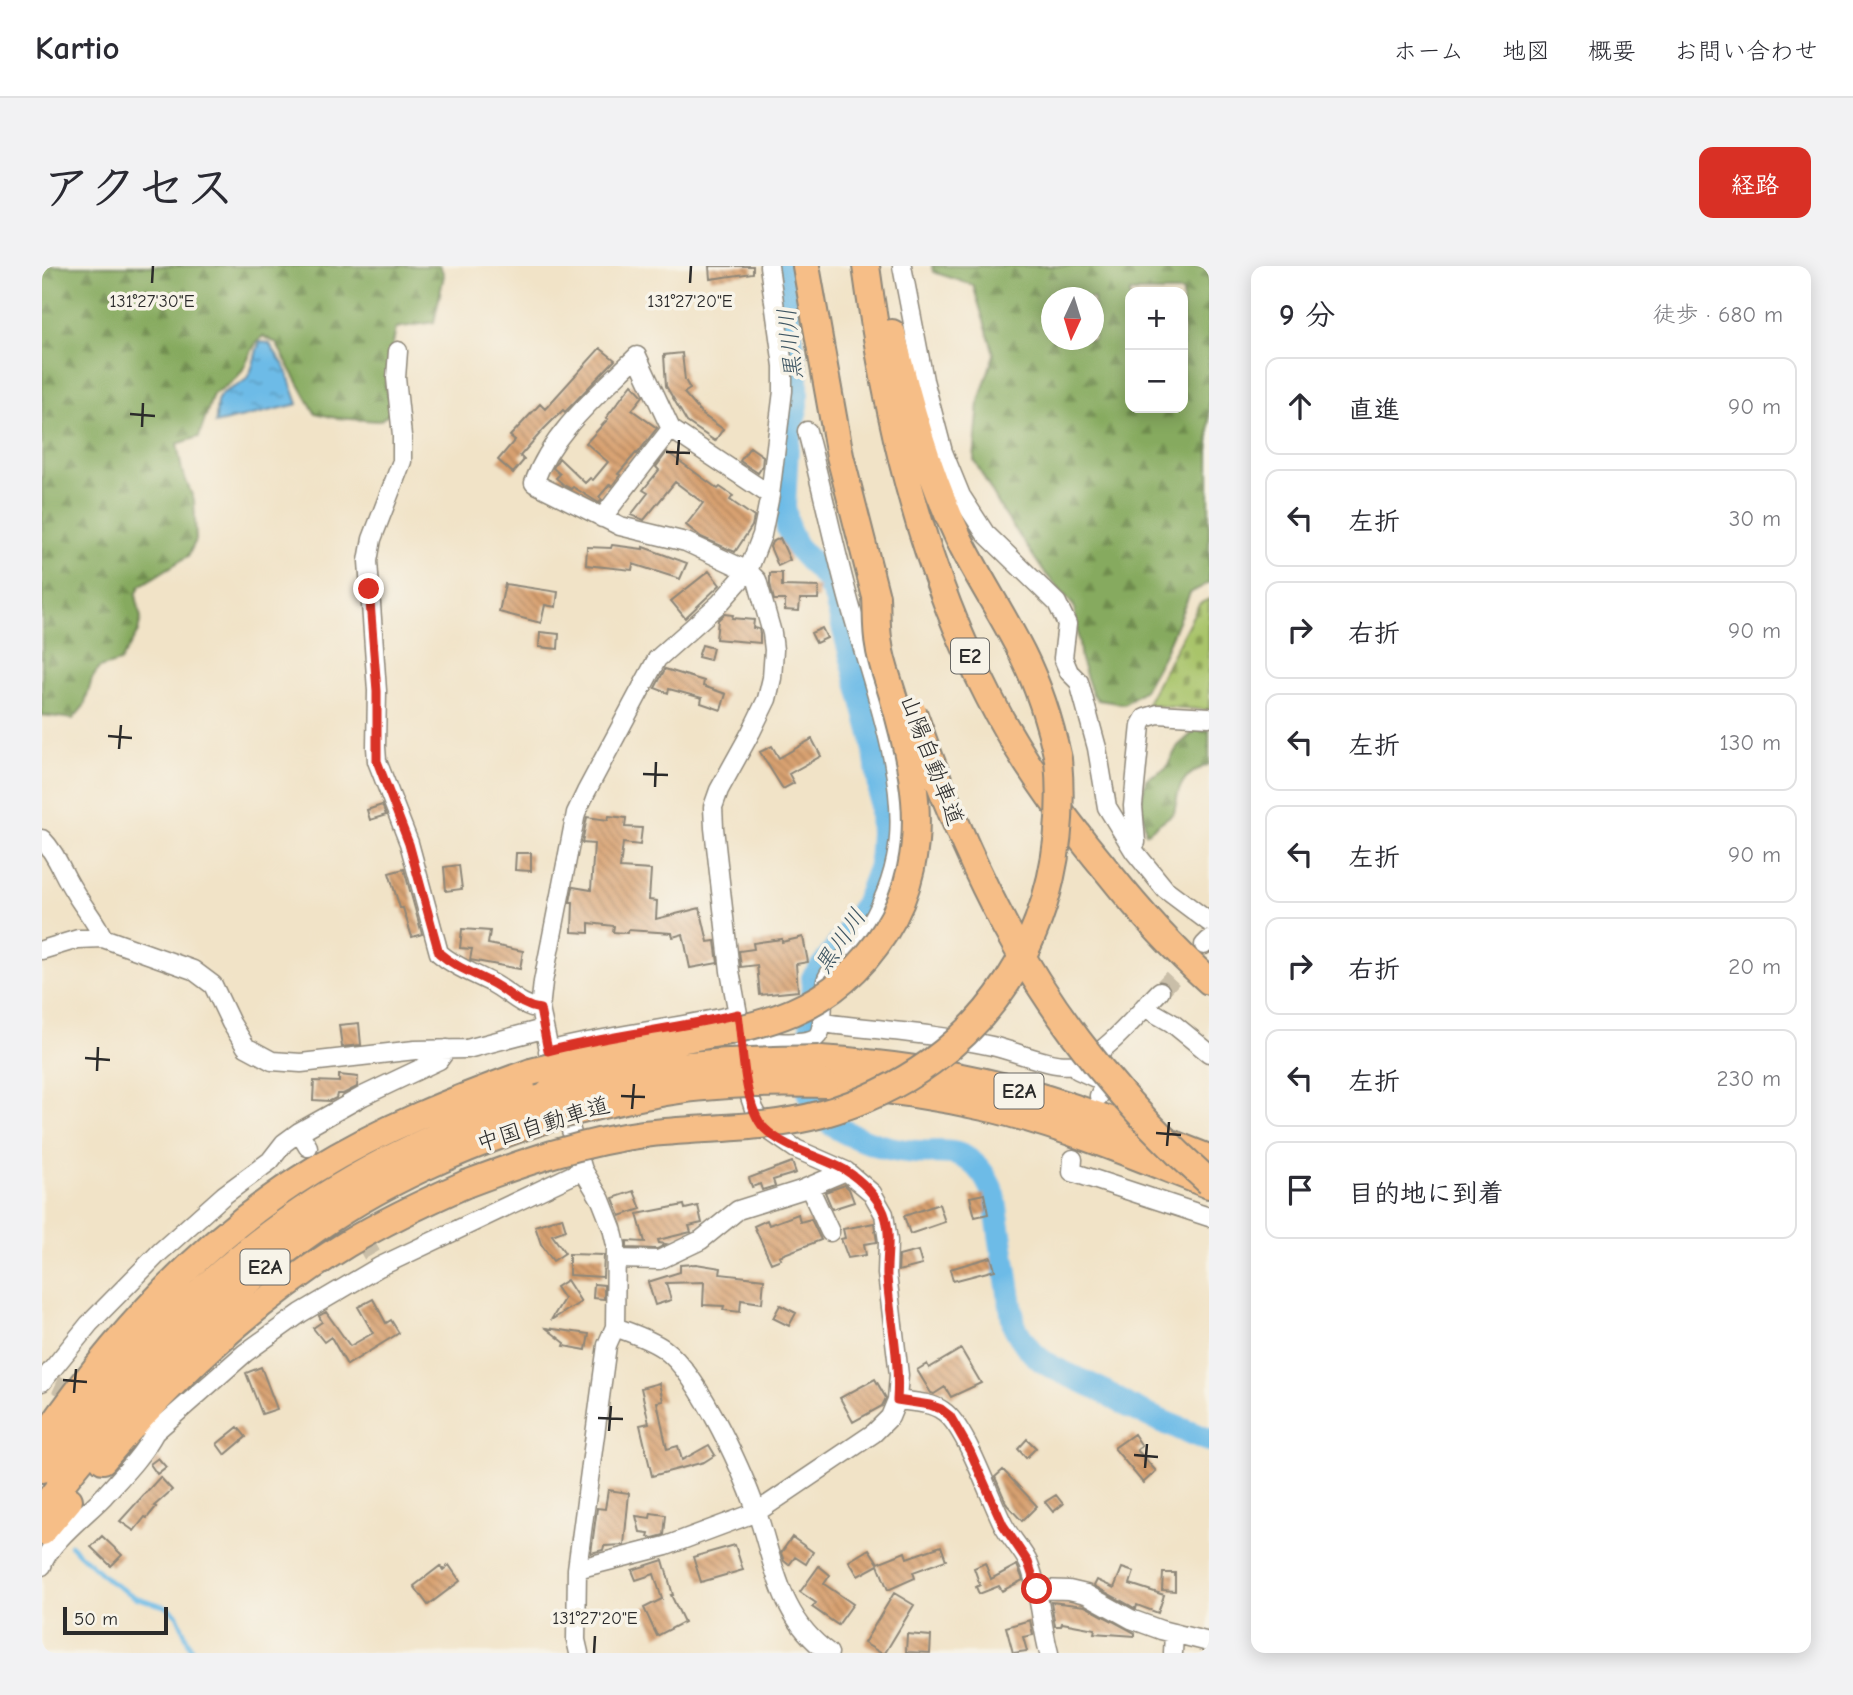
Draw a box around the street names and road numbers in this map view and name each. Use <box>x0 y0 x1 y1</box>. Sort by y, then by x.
road number: E2 <box>951 638 989 674</box>
street label: 山陽自動車道 <box>895 691 969 829</box>
road number: E2A <box>995 1074 1044 1108</box>
street label: 中国自動車道 <box>473 1091 613 1157</box>
road number: E2A <box>240 1250 290 1284</box>

